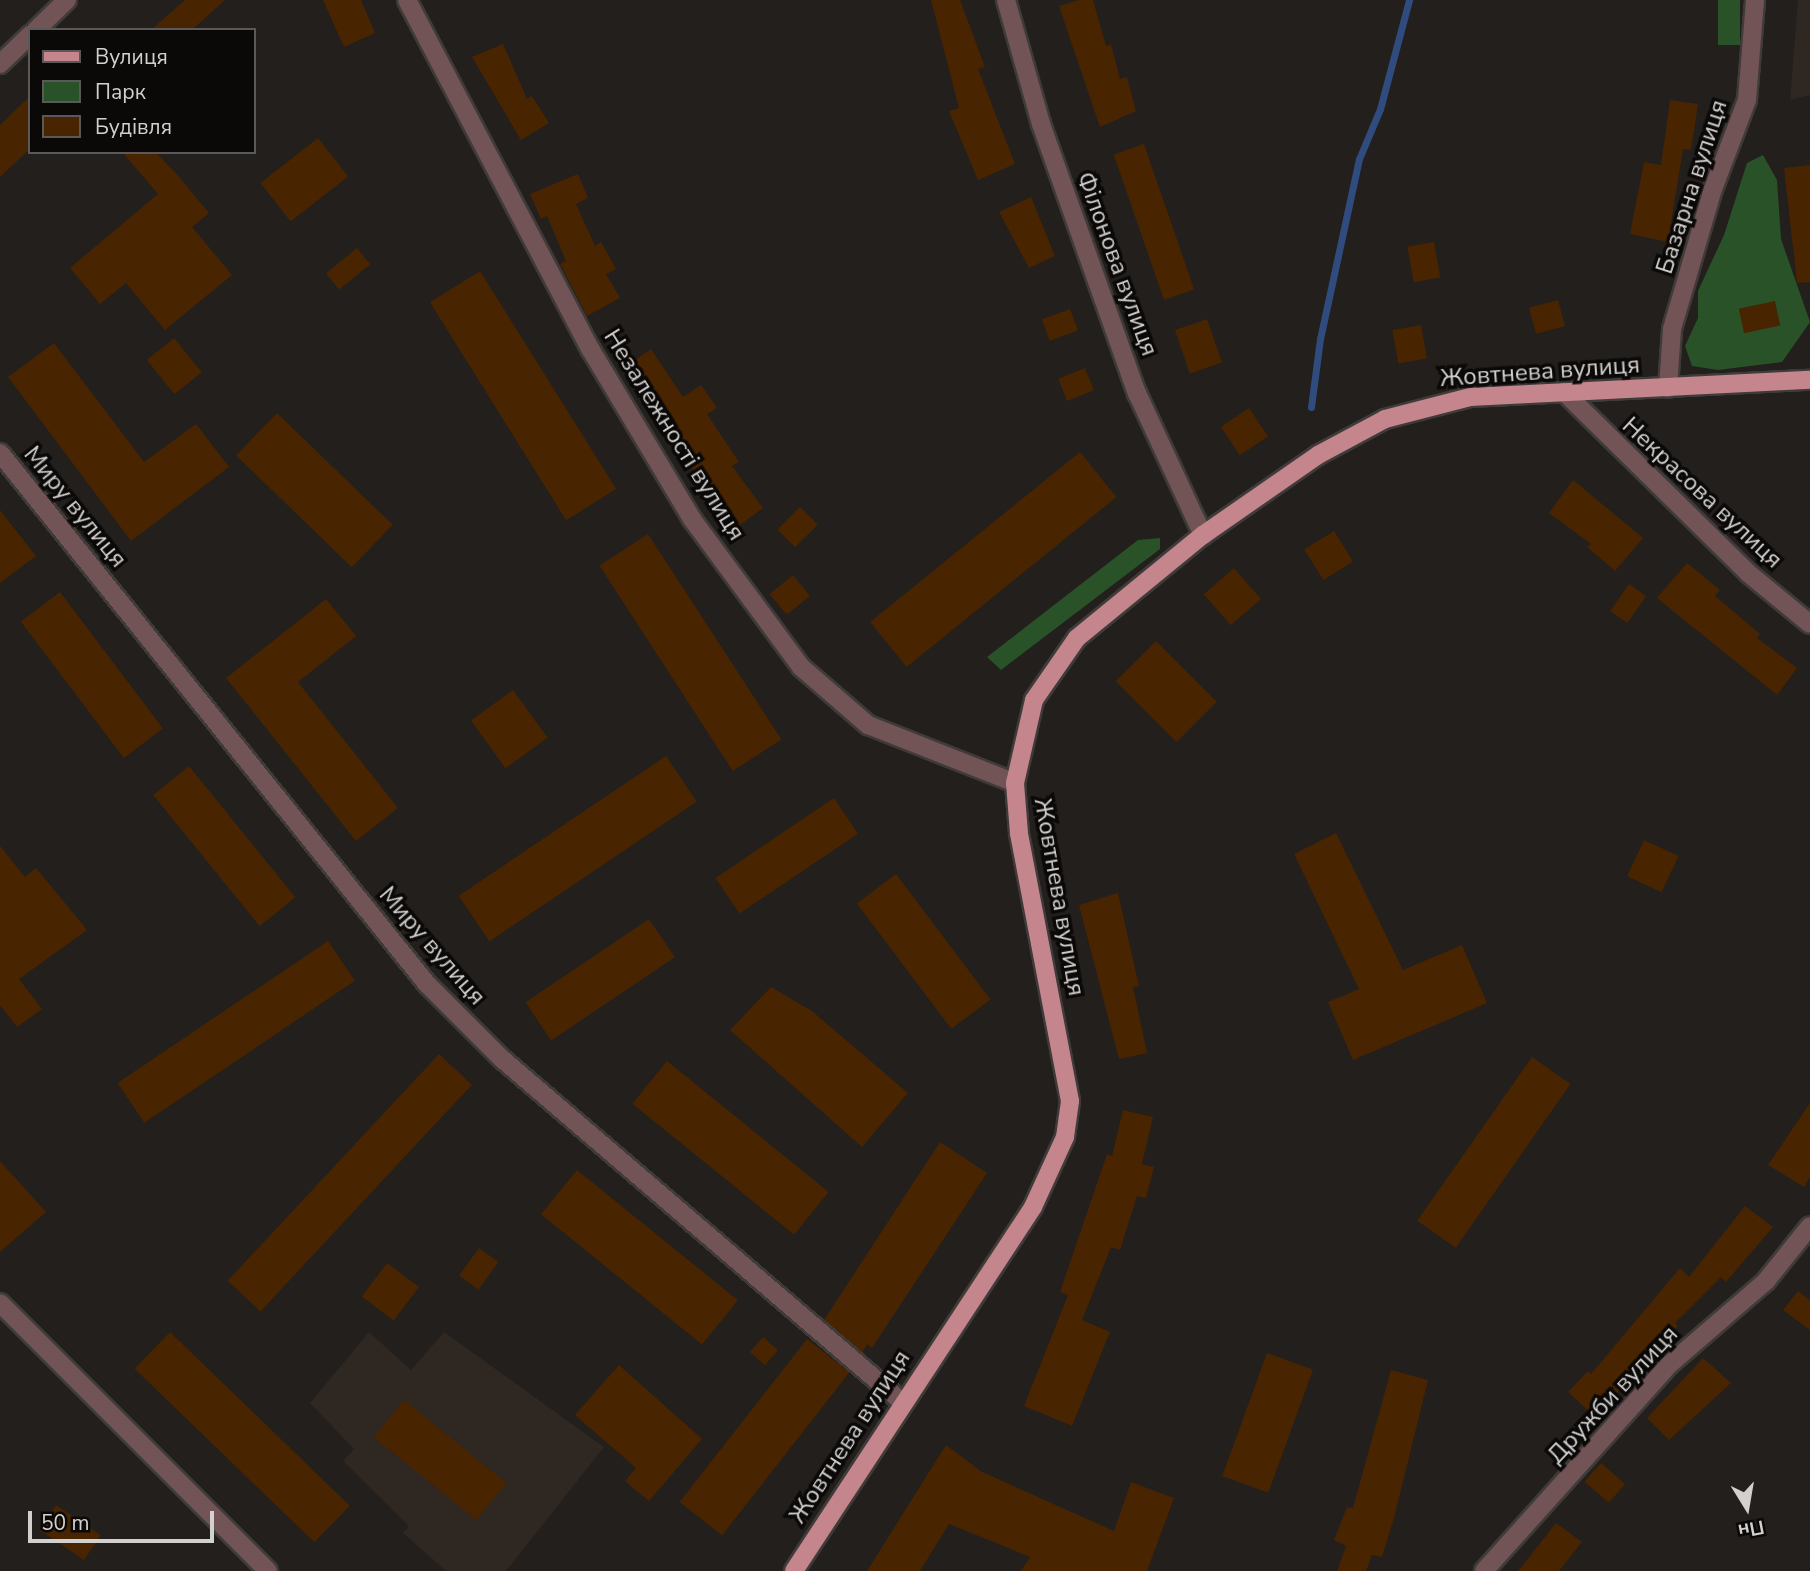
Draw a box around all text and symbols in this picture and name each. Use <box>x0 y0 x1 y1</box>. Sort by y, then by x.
legend <box>28 28 256 154</box>
text: Вулиця <box>95 43 168 71</box>
text: Парк <box>95 78 146 106</box>
street label: Базарна вулиця <box>1650 96 1734 278</box>
text: Будівля <box>95 113 172 141</box>
street label: Філонова вулиця <box>1070 168 1164 360</box>
street label: Незалежності вулиця <box>597 324 751 546</box>
street label: Жовтнева вулиця <box>1439 351 1641 393</box>
street label: Некрасова вулиця <box>1616 411 1788 575</box>
street label: Миру вулиця <box>17 441 133 573</box>
street label: Жовтнева вулиця <box>1027 796 1091 998</box>
street label: Миру вулиця <box>373 881 491 1011</box>
street label: Дружби вулиця <box>1542 1320 1684 1470</box>
street label: Жовтнева вулиця <box>783 1345 917 1529</box>
north arrow <box>1712 1473 1782 1543</box>
scale bar <box>32 1498 217 1542</box>
text: 50 m <box>41 1509 90 1537</box>
text: Пн <box>1736 1513 1766 1544</box>

